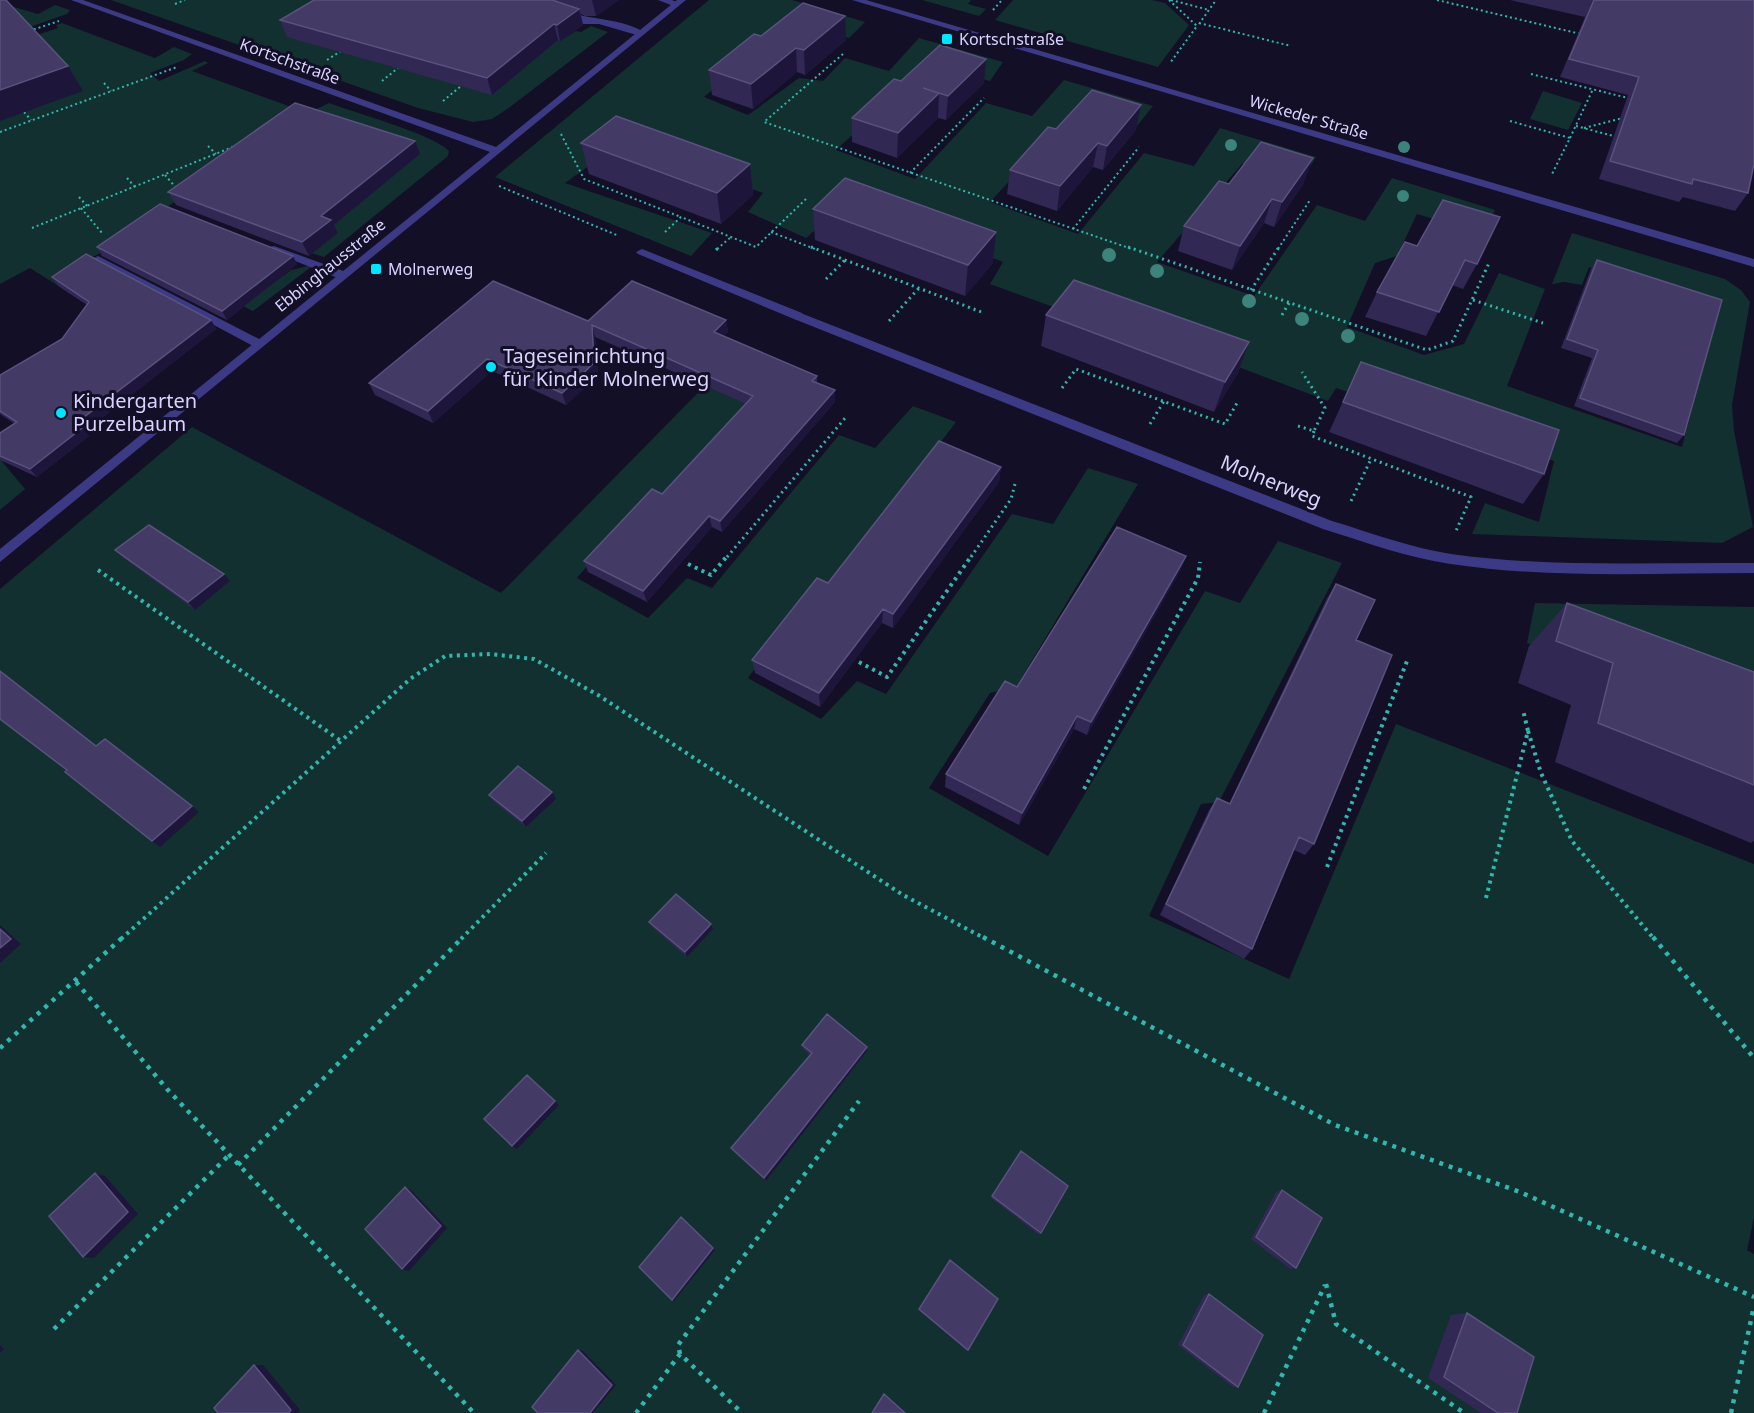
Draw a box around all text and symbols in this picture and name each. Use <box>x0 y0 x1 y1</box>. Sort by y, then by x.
place label: Kortschstraße <box>959 28 1064 50</box>
marker: Kortschstraße <box>940 32 954 46</box>
street label: Kortschstraße <box>237 33 343 89</box>
street label: Wickeder Straße <box>1247 89 1371 145</box>
street label: Ebbinghausstraße <box>270 213 390 317</box>
place label: Molnerweg <box>388 258 473 280</box>
marker: Molnerweg <box>369 262 383 276</box>
place label: Tageseinrichtung für Kinder Molnerweg <box>503 342 709 392</box>
marker: Tageseinrichtung für Kinder Molnerweg <box>484 360 498 374</box>
place label: Kindergarten Purzelbaum <box>73 387 197 437</box>
marker: Kindergarten Purzelbaum <box>54 406 68 420</box>
street label: Molnerweg <box>1217 448 1326 513</box>

